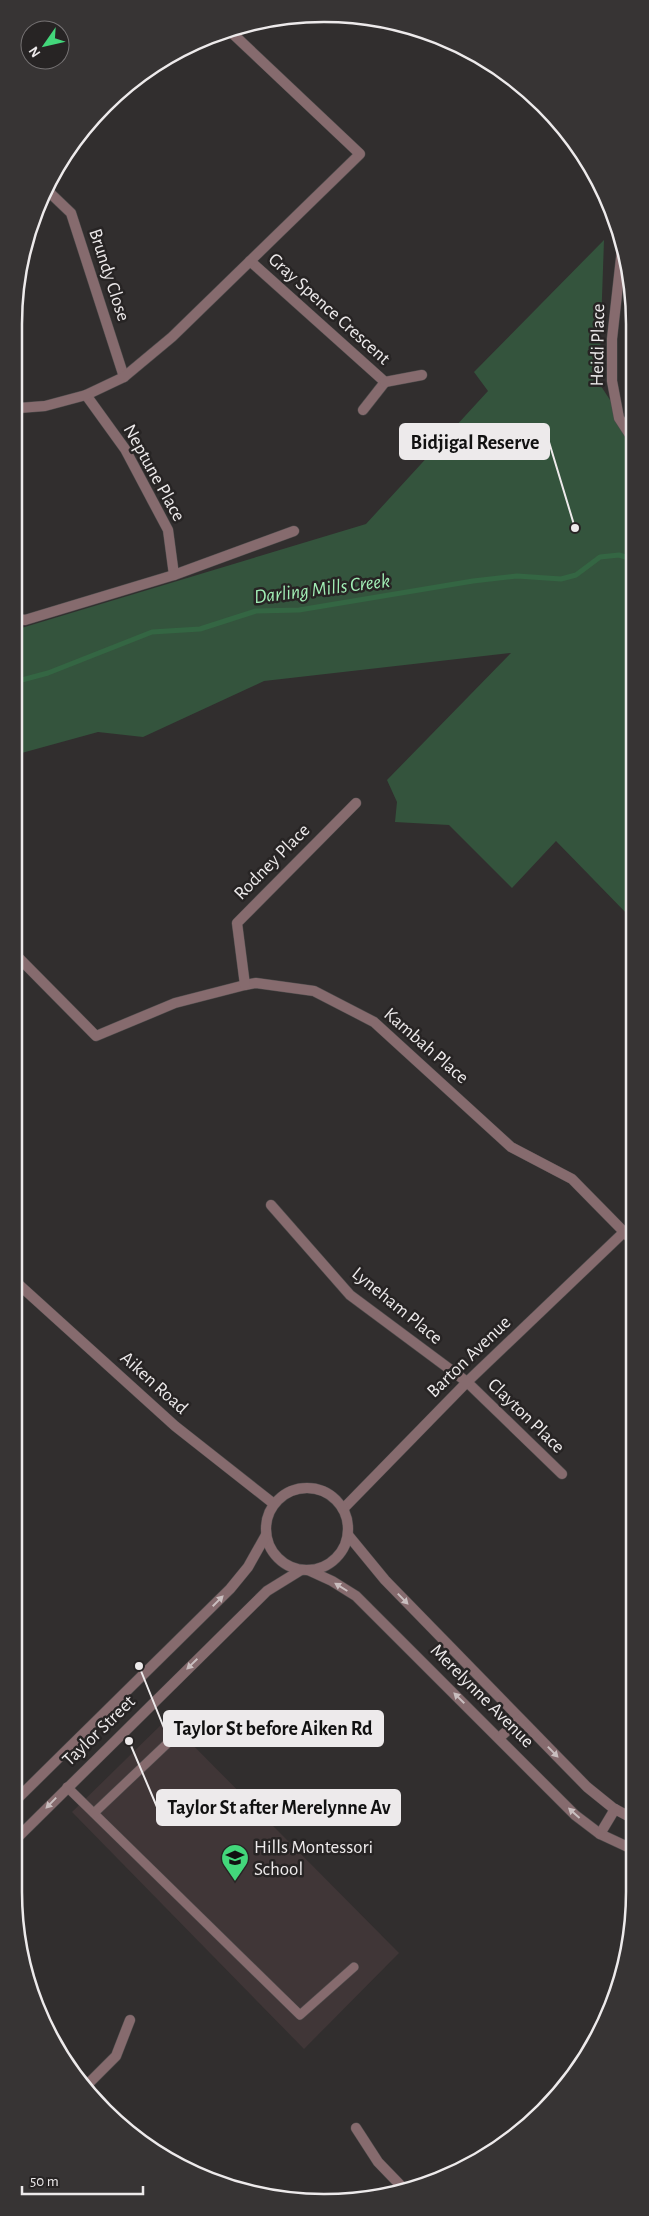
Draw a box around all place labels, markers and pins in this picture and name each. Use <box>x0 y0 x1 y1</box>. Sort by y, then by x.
callout: Bidjigal Reserve <box>400 424 549 459</box>
callout: Taylor St before Aiken Rd <box>164 1711 383 1746</box>
callout: Taylor St after Merelynne Av <box>157 1790 400 1825</box>
place label: Hills Montessori School <box>254 1838 373 1879</box>
school or university icon: Hills Montessori School <box>220 1843 250 1882</box>

